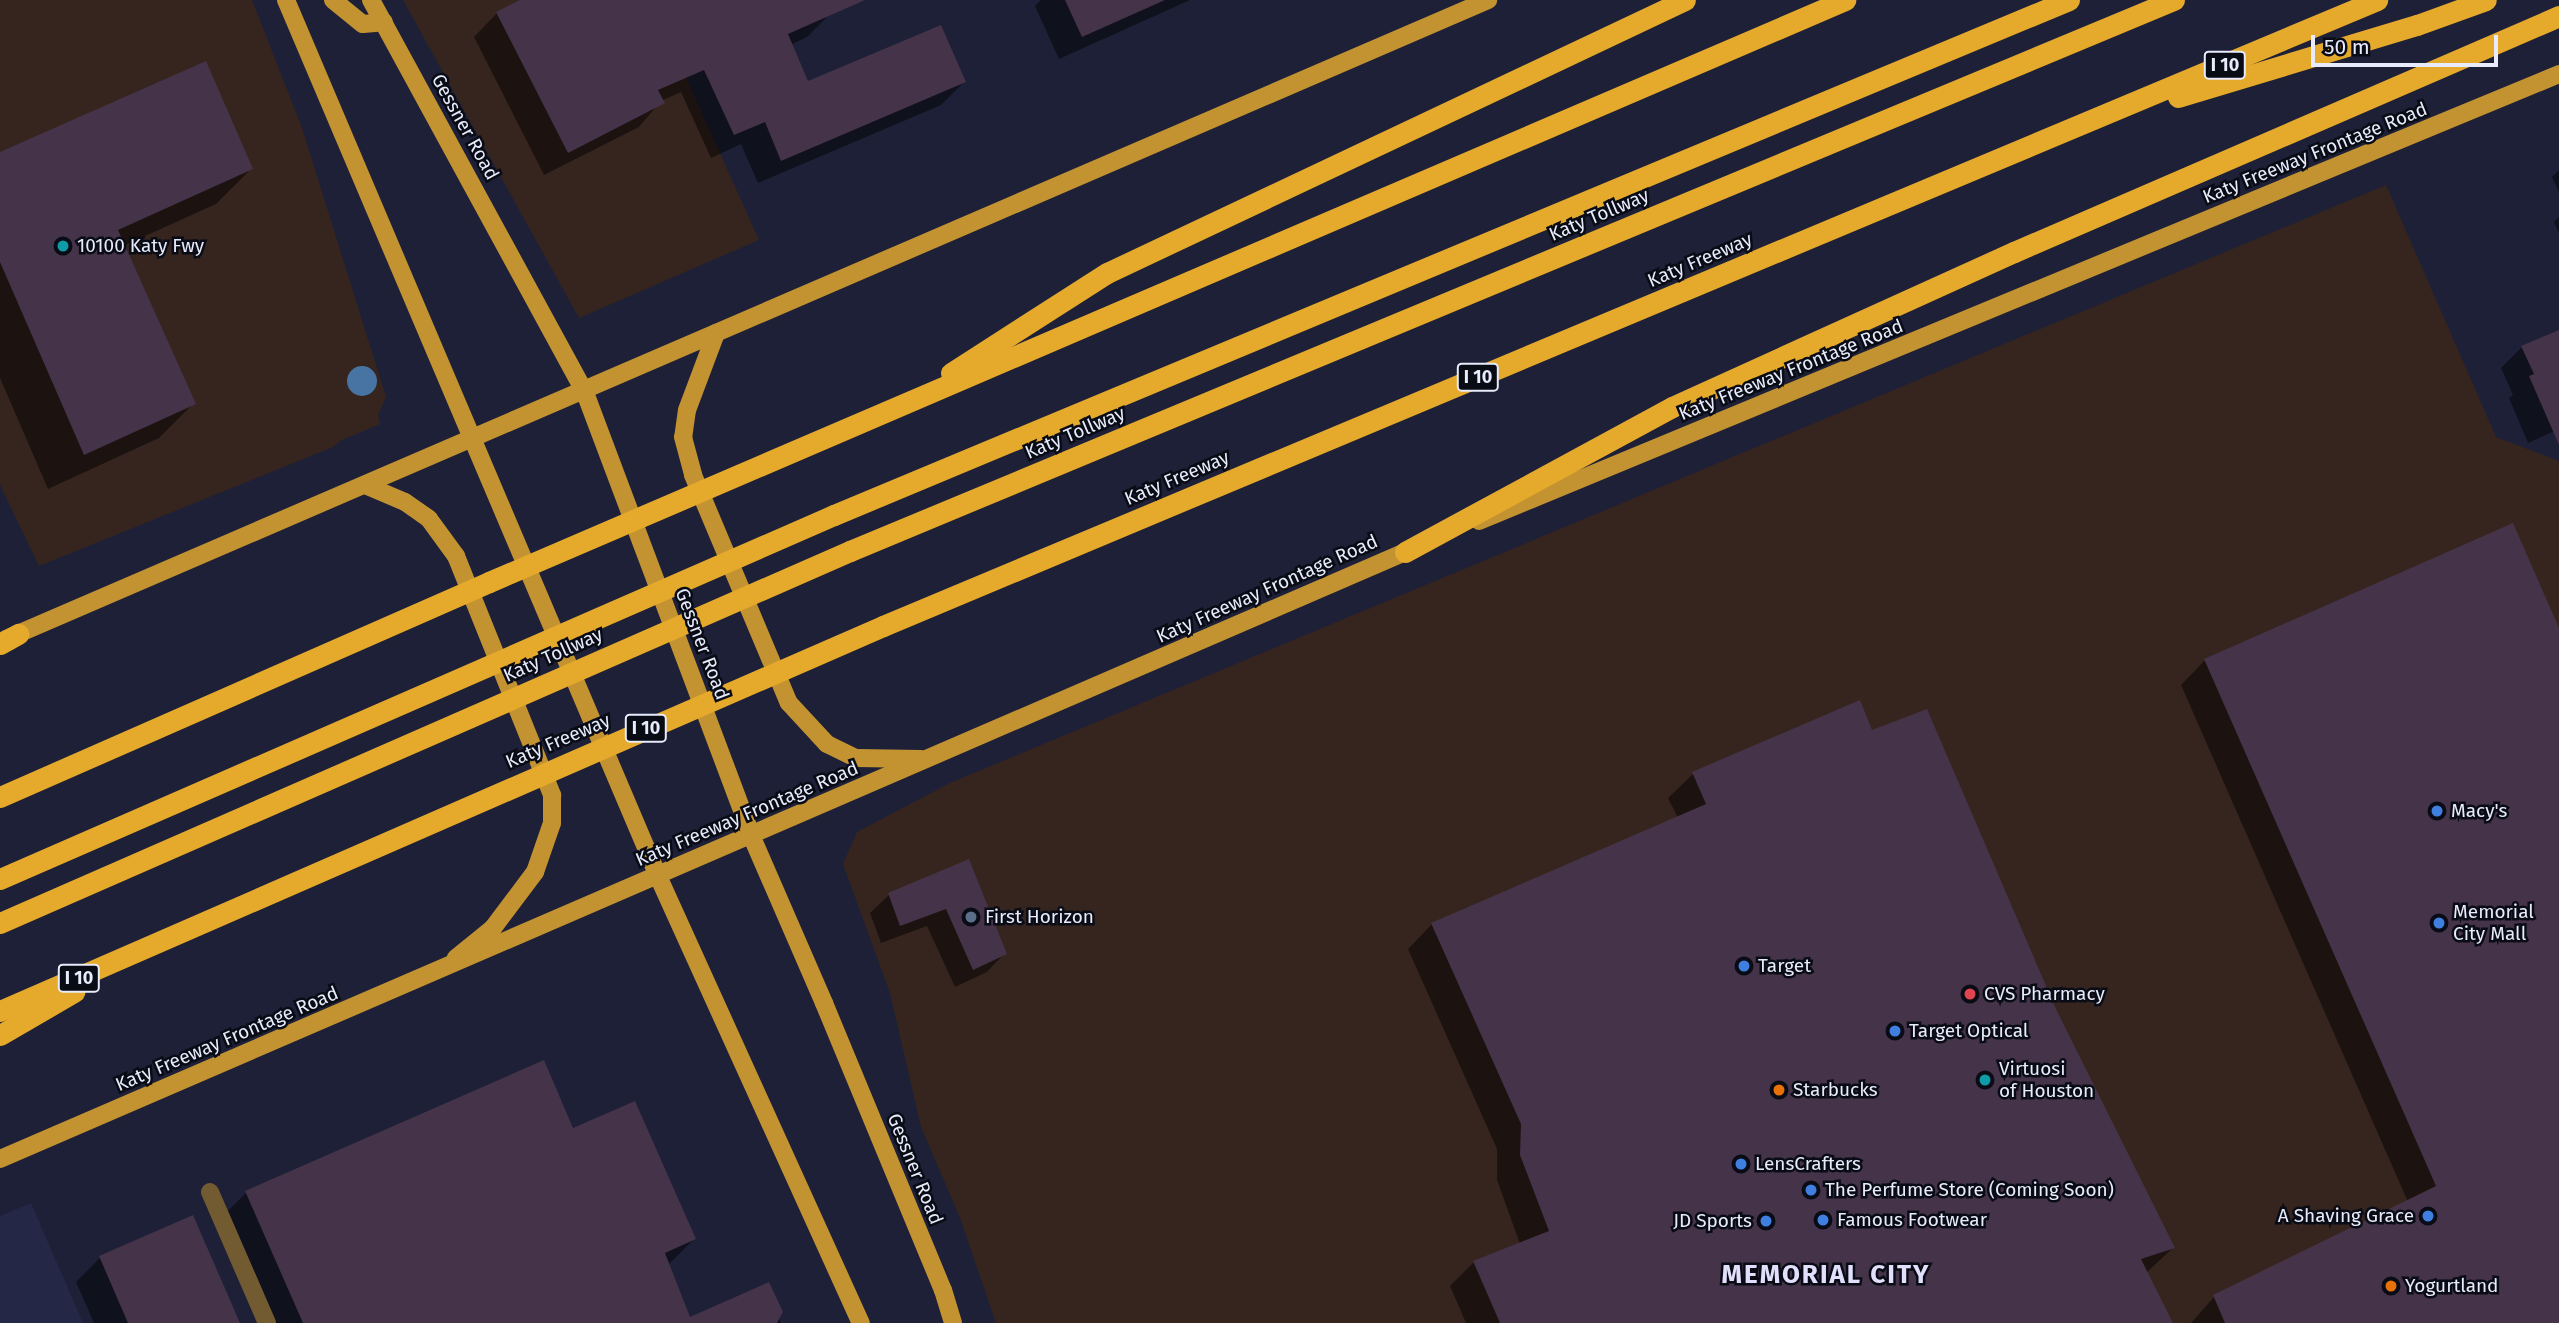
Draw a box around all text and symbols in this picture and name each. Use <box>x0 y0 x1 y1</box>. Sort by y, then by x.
scale bar <box>2314 21 2501 65</box>
text: 50 m <box>2324 34 2370 60</box>
road number: I 10 <box>2202 51 2248 80</box>
street label: Gessner Road <box>427 70 503 184</box>
street label: Katy Freeway Frontage Road <box>2200 98 2430 208</box>
street label: Katy Tollway <box>1546 184 1652 246</box>
street label: Katy Freeway <box>1644 228 1756 292</box>
place label: 10100 Katy Fwy <box>77 235 204 257</box>
marker: 10100 Katy Fwy <box>55 238 71 254</box>
street label: Katy Freeway Frontage Road <box>1676 315 1906 425</box>
road number: I 10 <box>1455 362 1501 391</box>
street label: Katy Tollway <box>1022 402 1128 464</box>
street label: Katy Freeway <box>1121 446 1233 510</box>
street label: Katy Freeway Frontage Road <box>1153 530 1381 648</box>
street label: Gessner Road <box>670 585 734 703</box>
street label: Katy Tollway <box>500 623 606 687</box>
street label: Katy Freeway <box>502 709 614 773</box>
road number: I 10 <box>623 714 669 742</box>
street label: Katy Freeway Frontage Road <box>632 757 862 871</box>
place label: Macy's <box>2451 800 2507 822</box>
marker: Macy's <box>2429 803 2445 819</box>
place label: Memorial City Mall <box>2453 901 2534 945</box>
place label: First Horizon <box>985 906 1094 928</box>
marker: First Horizon <box>963 909 979 925</box>
marker: Memorial City Mall <box>2431 915 2447 931</box>
place label: Target <box>1758 955 1811 977</box>
marker: Target <box>1736 958 1752 974</box>
road number: I 10 <box>56 964 102 993</box>
street label: Katy Freeway Frontage Road <box>112 982 342 1096</box>
place label: CVS Pharmacy <box>1984 983 2105 1005</box>
marker: CVS Pharmacy <box>1962 986 1978 1002</box>
place label: Target Optical <box>1909 1020 2028 1042</box>
marker: Target Optical <box>1887 1023 1903 1039</box>
place label: Virtuosi of Houston <box>1999 1058 2094 1102</box>
marker: Virtuosi of Houston <box>1977 1072 1993 1088</box>
place label: Starbucks <box>1793 1079 1878 1101</box>
marker: Starbucks <box>1771 1082 1787 1098</box>
street label: Gessner Road <box>882 1110 948 1228</box>
place label: LensCrafters <box>1755 1153 1861 1175</box>
marker: LensCrafters <box>1733 1156 1749 1172</box>
place label: The Perfume Store (Coming Soon) <box>1825 1179 2114 1201</box>
marker: The Perfume Store (Coming Soon) <box>1803 1182 1819 1198</box>
place label: A Shaving Grace <box>2278 1205 2414 1227</box>
marker: A Shaving Grace <box>2420 1208 2436 1224</box>
place label: Famous Footwear <box>1837 1209 1987 1231</box>
place label: JD Sports <box>1673 1210 1752 1232</box>
marker: Famous Footwear <box>1815 1212 1831 1228</box>
marker: JD Sports <box>1758 1213 1774 1229</box>
district label: MEMORIAL CITY <box>1723 1259 1929 1291</box>
place label: Yogurtland <box>2405 1275 2498 1297</box>
marker: Yogurtland <box>2383 1278 2399 1294</box>

